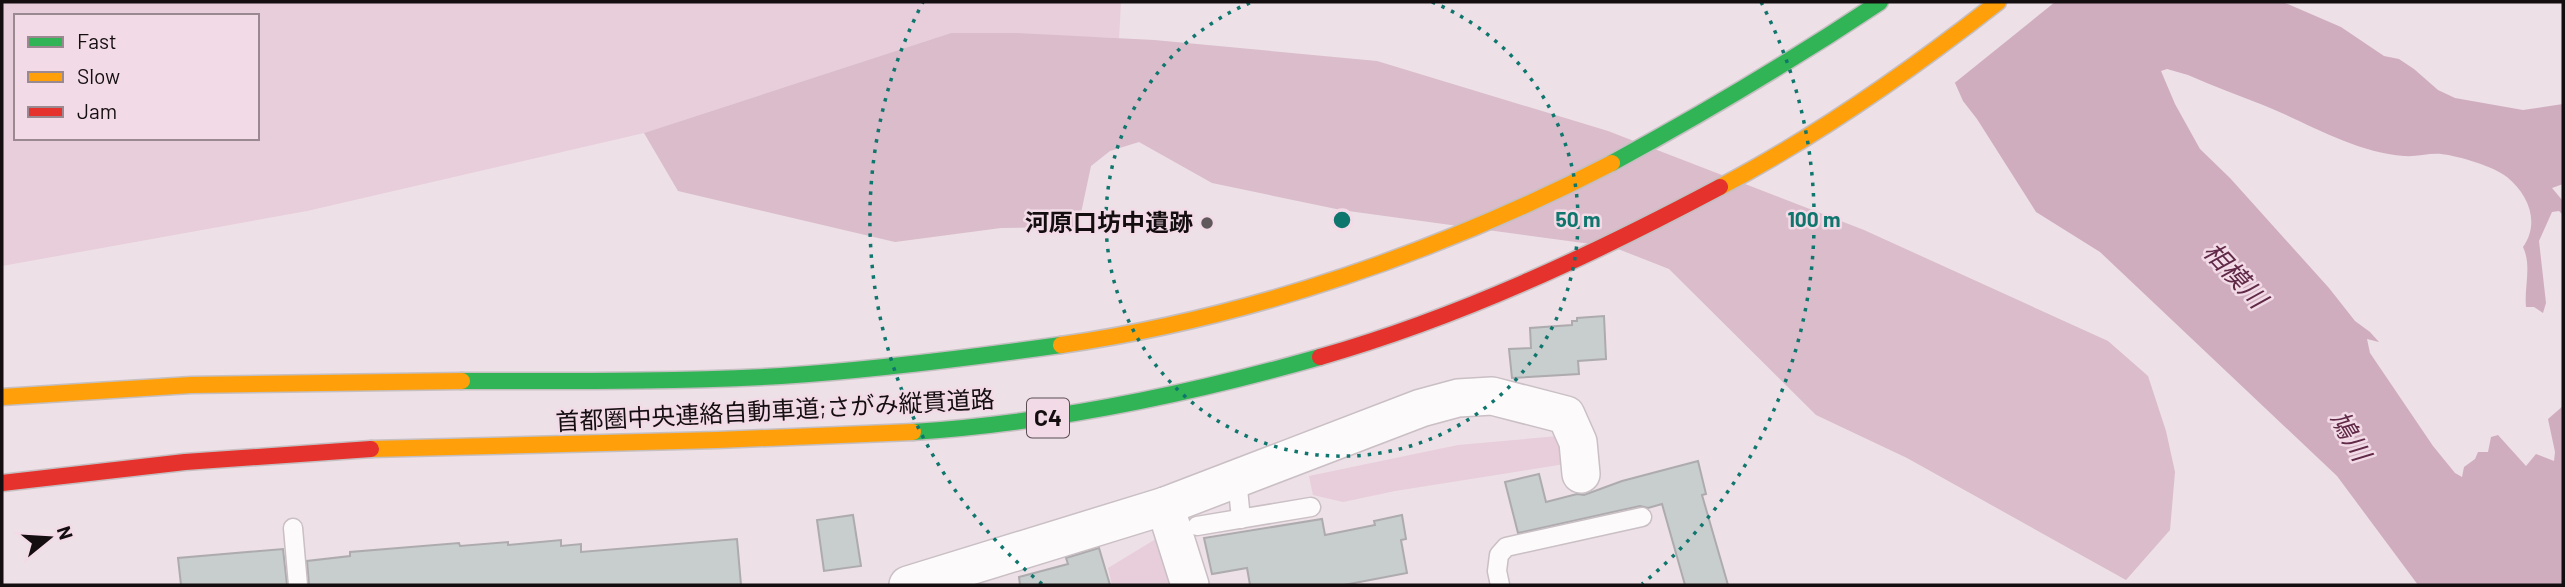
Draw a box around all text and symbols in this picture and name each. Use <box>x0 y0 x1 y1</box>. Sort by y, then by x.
legend <box>14 14 259 140</box>
text: Fast <box>77 28 117 53</box>
text: Slow <box>77 63 120 88</box>
text: Jam <box>77 98 117 123</box>
text: 50 m <box>1555 206 1601 231</box>
text: 100 m <box>1787 206 1841 231</box>
place label: 河原口坊中遺跡 <box>1025 207 1193 236</box>
centre of rings <box>1330 208 1354 232</box>
marker: 河原口坊中遺跡 <box>1199 215 1215 231</box>
water label: 相模川 <box>2198 235 2276 315</box>
street label: 首都圏中央連絡自動車道;さがみ縦貫道路 <box>555 384 995 435</box>
road number: C4 <box>1027 398 1069 438</box>
water label: 鳩川 <box>2325 405 2380 468</box>
north arrow <box>14 503 84 573</box>
text: N <box>53 523 79 542</box>

